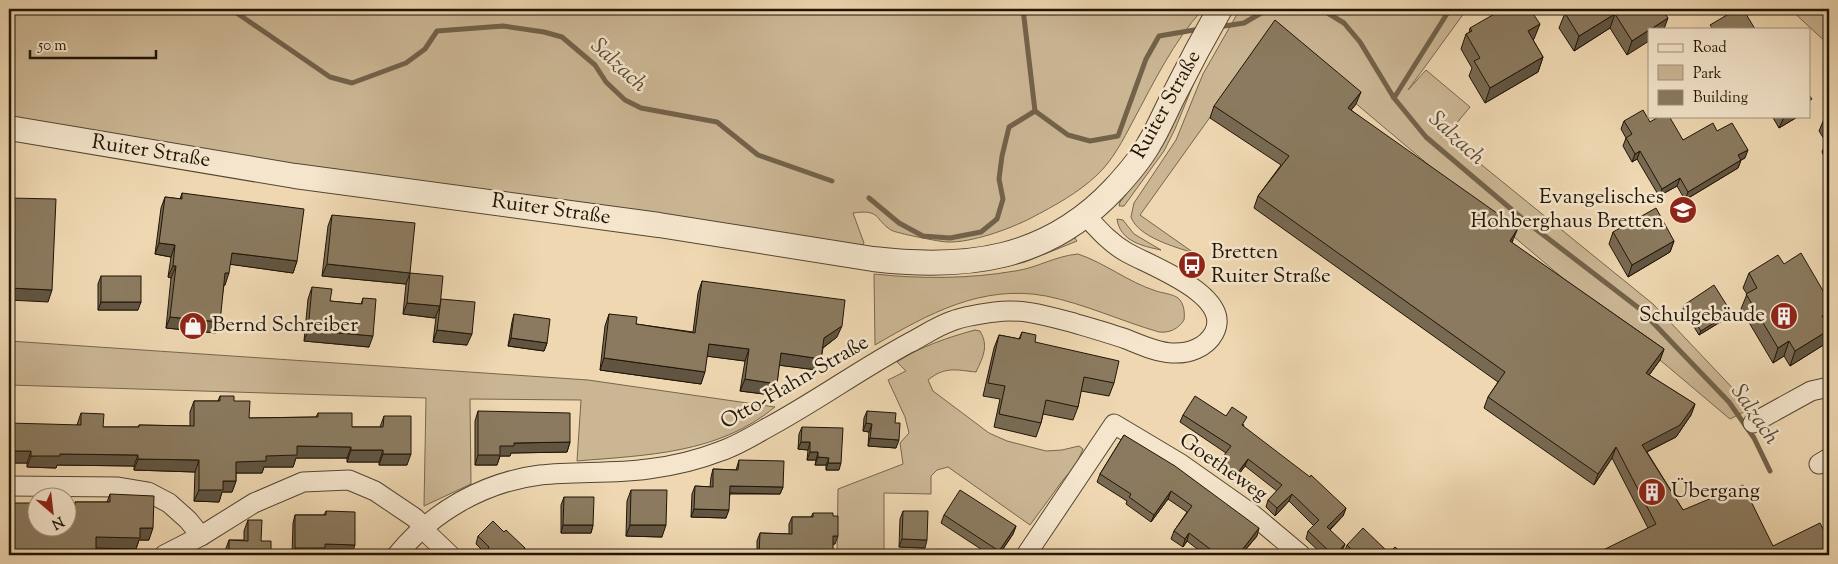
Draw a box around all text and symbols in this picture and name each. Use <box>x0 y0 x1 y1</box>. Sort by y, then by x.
scale bar <box>30 28 156 60</box>
legend <box>1648 28 1810 118</box>
water label: Salzach <box>582 31 654 101</box>
text: 50 m <box>37 36 67 57</box>
text: Road <box>1693 38 1727 59</box>
street label: Ruiter Straße <box>1125 45 1209 165</box>
text: Park <box>1693 64 1722 85</box>
text: Building <box>1693 88 1748 109</box>
water label: Salzach <box>1420 104 1492 174</box>
street label: Ruiter Straße <box>89 128 213 176</box>
place label: Evangelisches Hohberghaus Bretten <box>1471 183 1664 237</box>
street label: Ruiter Straße <box>490 187 612 233</box>
school or university icon: Evangelisches Hohberghaus Bretten <box>1668 195 1698 225</box>
place label: Bretten Ruiter Straße <box>1211 238 1331 292</box>
bus stop icon: Bretten Ruiter Straße <box>1177 250 1207 280</box>
place label: Schulgebäude <box>1639 301 1765 331</box>
building icon: Schulgebäude <box>1769 301 1799 331</box>
shop icon: Bernd Schreiber <box>178 311 208 341</box>
place label: Bernd Schreiber <box>212 311 358 341</box>
street label: Otto-Hahn-Straße <box>715 328 875 438</box>
water label: Salzach <box>1722 378 1786 452</box>
street label: Goetheweg <box>1173 426 1273 510</box>
building icon: Übergang <box>1637 477 1667 507</box>
place label: Übergang <box>1671 477 1760 507</box>
north arrow <box>28 486 78 536</box>
text: N <box>48 510 67 533</box>

